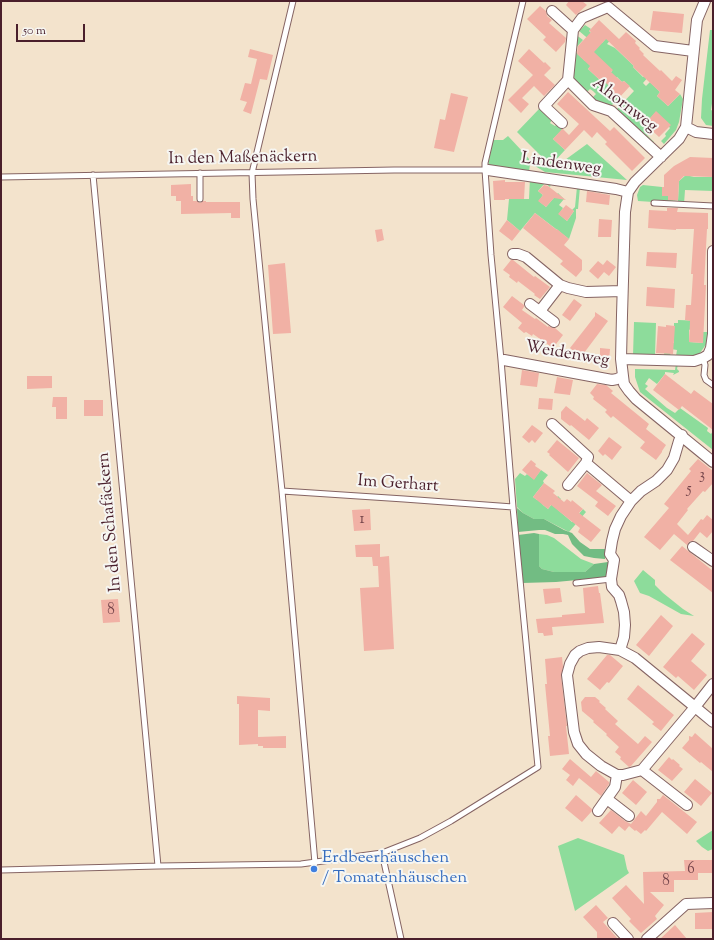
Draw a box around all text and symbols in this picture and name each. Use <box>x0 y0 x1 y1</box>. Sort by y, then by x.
scale bar <box>18 16 87 42</box>
text: 50 m <box>23 22 46 40</box>
street label: Ahornweg <box>587 74 661 138</box>
street label: In den Maßenäckern <box>168 148 318 170</box>
street label: Lindenweg <box>520 149 602 181</box>
street label: Weidenweg <box>523 338 611 372</box>
street label: In den Schafäckern <box>95 451 127 593</box>
house number: 3 <box>699 467 705 485</box>
street label: Im Gerhart <box>357 472 439 498</box>
house number: 5 <box>686 481 692 499</box>
house number: 1 <box>359 511 365 529</box>
house number: 8 <box>107 602 115 620</box>
place label: Erdbeerhäuschen / Tomatenhäuschen <box>322 849 467 889</box>
house number: 6 <box>687 861 695 879</box>
marker: Erdbeerhäuschen / Tomatenhäuschen <box>309 864 319 874</box>
house number: 8 <box>662 873 670 891</box>

